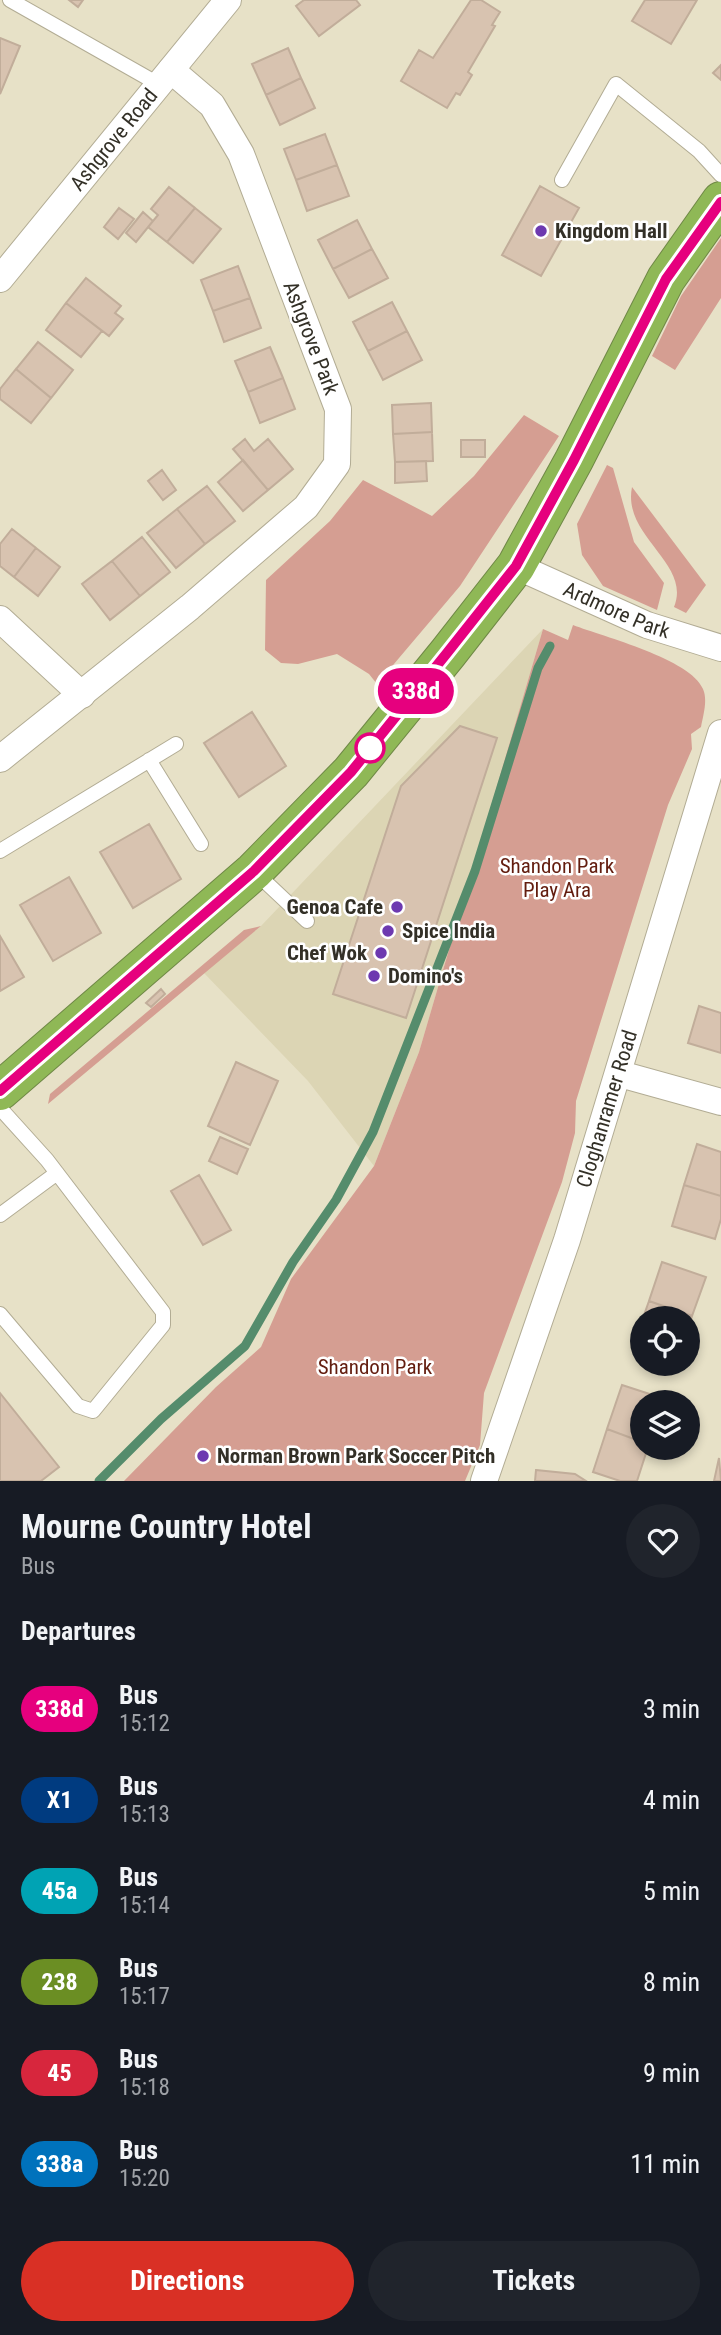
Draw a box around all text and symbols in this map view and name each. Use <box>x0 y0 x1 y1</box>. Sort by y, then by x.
street label: Ashgrove Road <box>65 84 163 195</box>
place label: Kingdom Hall <box>555 219 667 243</box>
marker: Kingdom Hall <box>533 223 549 239</box>
street label: Ashgrove Park <box>278 278 344 399</box>
street label: Ardmore Park <box>560 577 673 643</box>
line badge: 338d <box>367 668 465 714</box>
text: 338d <box>392 677 440 705</box>
unlabelled marker <box>355 733 385 763</box>
park label: Shandon Park Play Ara <box>500 854 615 902</box>
place label: Genoa Cafe <box>287 895 383 919</box>
marker: Genoa Cafe <box>389 899 405 915</box>
place label: Spice India <box>402 919 495 943</box>
marker: Spice India <box>380 923 396 939</box>
place label: Chef Wok <box>287 941 368 965</box>
marker: Chef Wok <box>373 945 389 961</box>
place label: Domino's <box>388 964 463 988</box>
marker: Domino's <box>366 968 382 984</box>
street label: Cloghanramer Road <box>572 1027 642 1190</box>
map controls <box>630 1306 700 1460</box>
button: locate <box>630 1306 700 1376</box>
park label: Shandon Park <box>318 1355 433 1379</box>
button: layers <box>630 1390 700 1460</box>
place label: Norman Brown Park Soccer Pitch <box>217 1444 495 1468</box>
marker: Norman Brown Park Soccer Pitch <box>195 1448 211 1464</box>
button: heart <box>626 1504 700 1578</box>
text: Mourne Country Hotel <box>21 1507 311 1546</box>
text: Bus <box>21 1553 55 1580</box>
text: Departures <box>21 1616 136 1646</box>
text: Bus <box>119 1680 158 1710</box>
text: 3 min <box>643 1694 700 1724</box>
text: 338d <box>35 1695 84 1723</box>
text: 15:12 <box>119 1710 170 1737</box>
text: Bus <box>119 1771 158 1801</box>
text: 4 min <box>643 1785 700 1815</box>
text: X1 <box>47 1786 72 1814</box>
text: 15:13 <box>119 1801 170 1828</box>
text: Bus <box>119 1862 158 1892</box>
text: 5 min <box>643 1876 700 1906</box>
text: 45a <box>42 1877 77 1905</box>
text: 15:14 <box>119 1892 170 1919</box>
text: Bus <box>119 1953 158 1983</box>
text: 8 min <box>643 1967 700 1997</box>
text: 238 <box>41 1968 78 1996</box>
text: 15:17 <box>119 1983 170 2010</box>
text: Bus <box>119 2044 158 2074</box>
text: 9 min <box>643 2058 700 2088</box>
text: 45 <box>47 2059 72 2087</box>
text: 15:18 <box>119 2074 170 2101</box>
text: Bus <box>119 2135 158 2165</box>
text: 11 min <box>630 2149 700 2179</box>
text: 338a <box>36 2150 83 2178</box>
text: 15:20 <box>119 2165 170 2192</box>
button: Directions <box>21 2241 354 2321</box>
button: Tickets <box>368 2241 700 2321</box>

